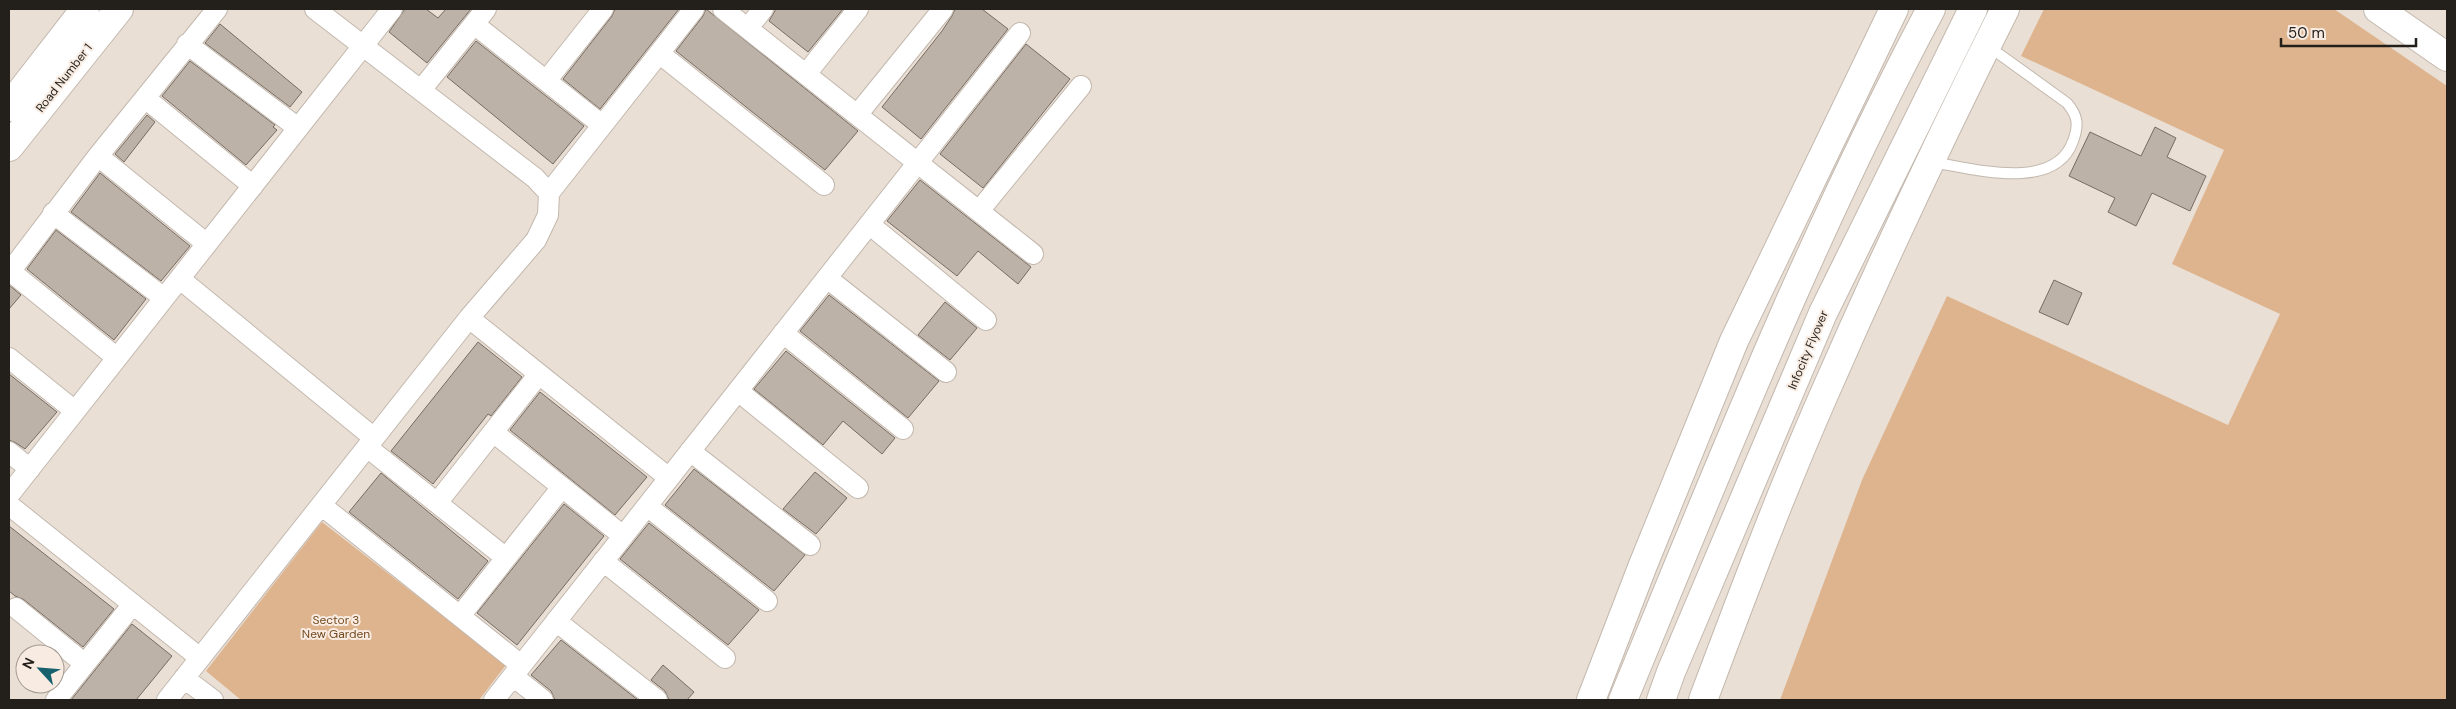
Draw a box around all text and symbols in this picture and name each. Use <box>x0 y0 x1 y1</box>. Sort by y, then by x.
scale bar <box>2281 15 2416 47</box>
text: 50 m <box>2288 23 2325 43</box>
street label: Road Number 1 <box>32 40 96 116</box>
street label: Infocity Flyover <box>1784 308 1832 392</box>
park label: Sector 3 New Garden <box>302 612 370 642</box>
north arrow <box>15 644 65 694</box>
text: N <box>18 655 39 672</box>

